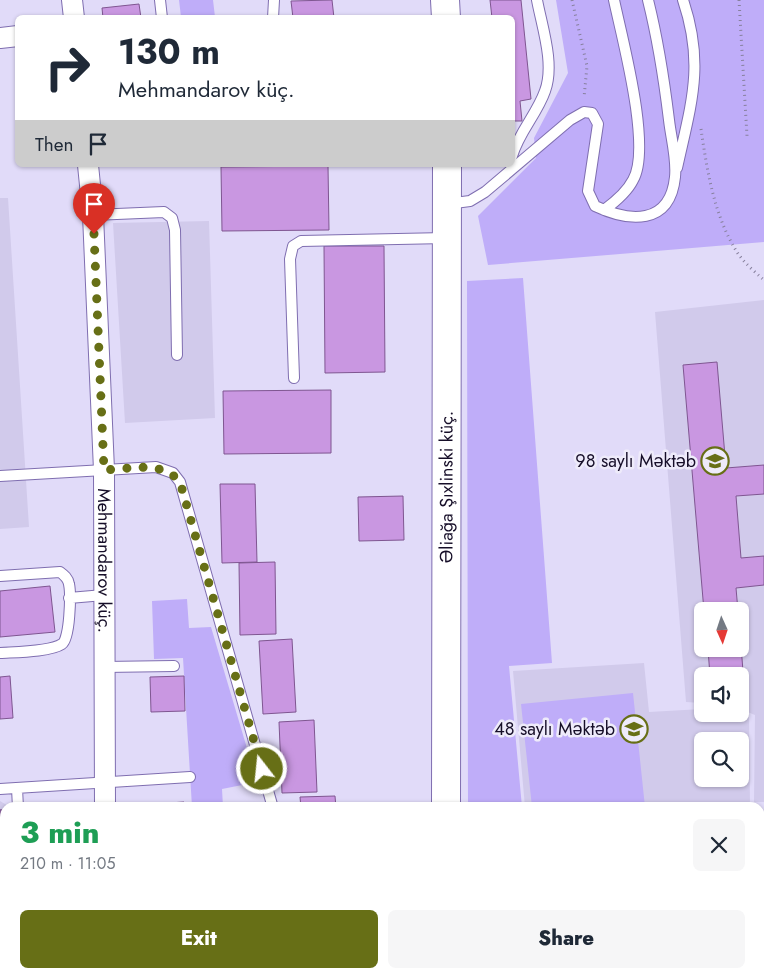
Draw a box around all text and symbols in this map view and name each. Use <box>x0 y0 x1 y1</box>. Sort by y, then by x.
text: 130 m <box>118 27 220 77</box>
icon: right <box>35 35 100 100</box>
text: Mehmandarov küç. <box>118 73 295 105</box>
icon: arrive <box>84 130 112 158</box>
text: Then <box>35 131 74 158</box>
pin <box>73 183 115 234</box>
icon: arrive <box>80 190 108 218</box>
street label: Əliağa Şıxlinski küç. <box>433 411 460 563</box>
school or university icon: 98 saylı Məktəb <box>700 446 730 476</box>
place label: 98 saylı Məktəb <box>575 448 696 474</box>
street label: Mehmandarov küç. <box>91 488 117 633</box>
north arrow <box>694 602 749 658</box>
map controls <box>694 602 749 787</box>
button: sound <box>694 667 749 722</box>
school or university icon: 48 saylı Məktəb <box>619 714 649 744</box>
place label: 48 saylı Məktəb <box>494 716 615 742</box>
button: search <box>694 732 749 787</box>
position arrow <box>235 742 287 794</box>
text: 3 min <box>20 811 99 854</box>
button: close <box>693 819 745 871</box>
text: 210 m · 11:05 <box>20 852 115 875</box>
button: Exit <box>20 910 378 968</box>
button: Share <box>388 910 745 968</box>

